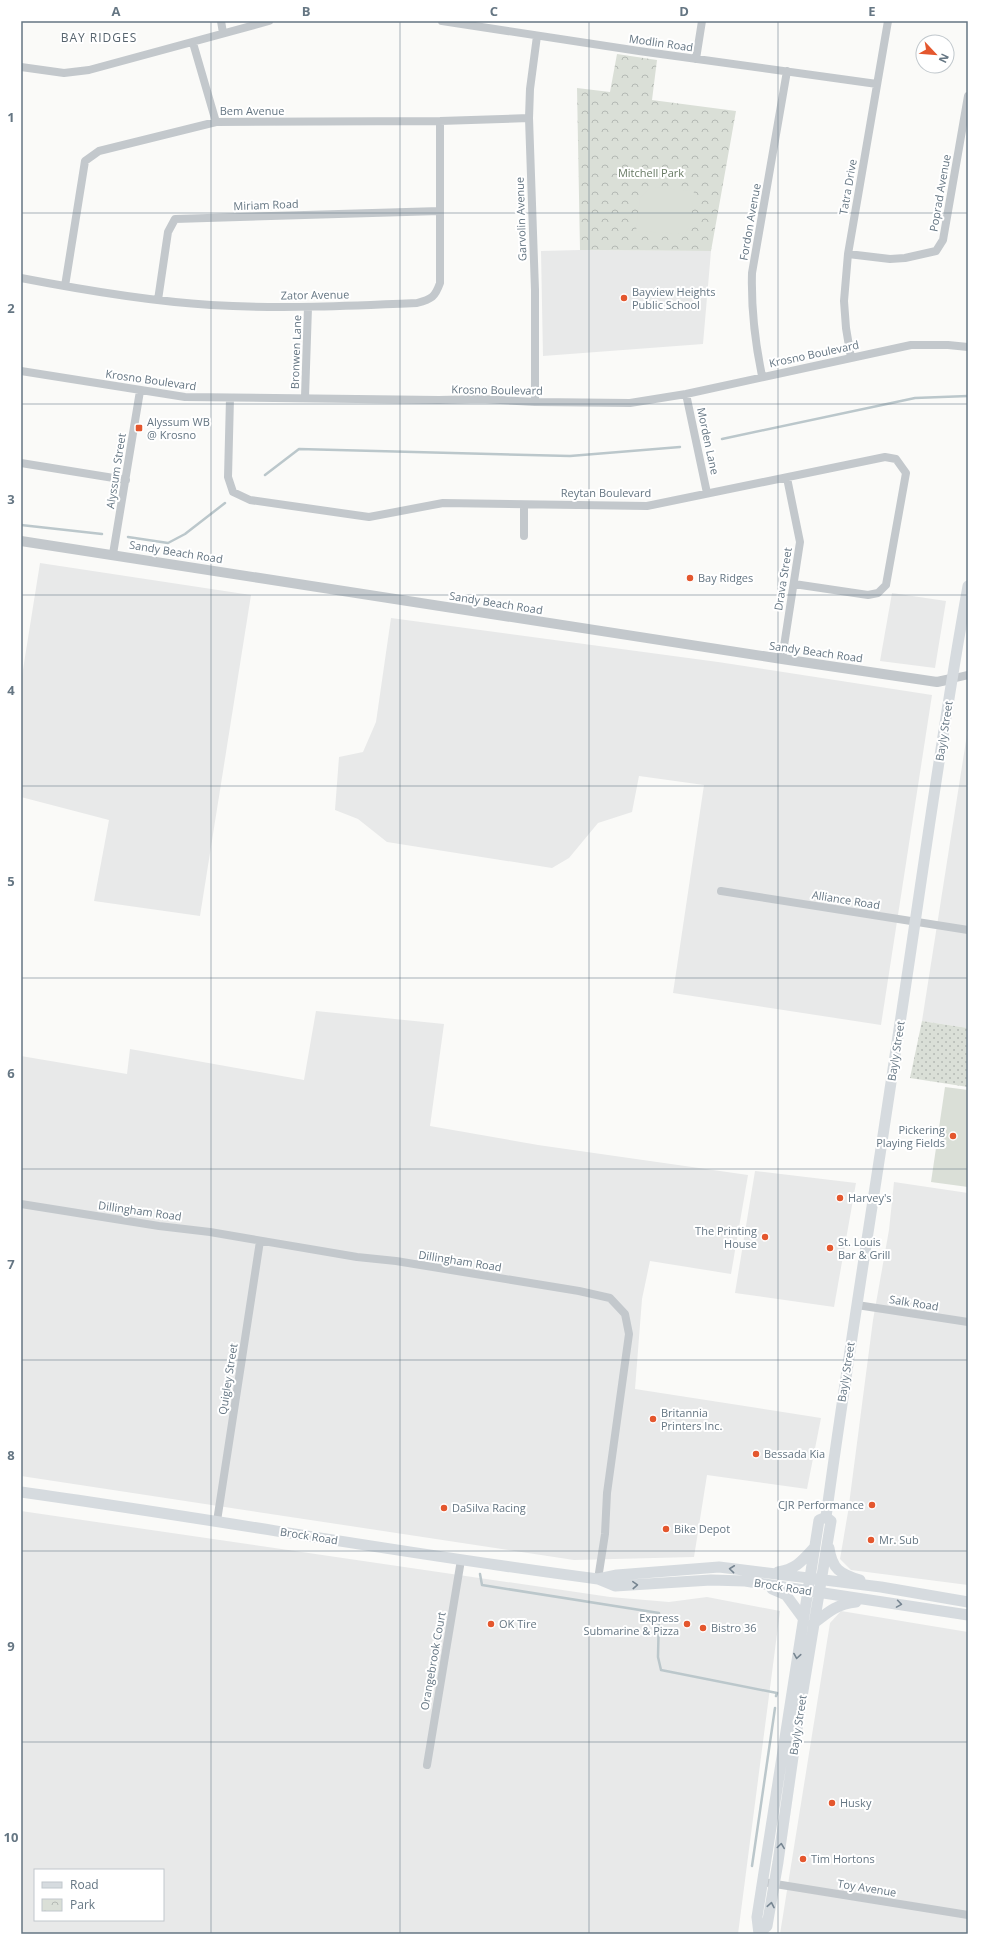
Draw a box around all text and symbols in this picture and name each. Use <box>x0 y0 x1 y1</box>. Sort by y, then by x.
text: A <box>112 2 121 20</box>
text: B <box>302 2 311 20</box>
text: C <box>490 2 498 20</box>
text: D <box>679 2 689 20</box>
text: E <box>868 2 876 20</box>
district label: BAY RIDGES <box>61 29 137 46</box>
street label: Modlin Road <box>628 31 694 54</box>
north arrow <box>915 34 955 74</box>
text: N <box>936 51 953 66</box>
street label: Bem Avenue <box>220 103 284 118</box>
text: 1 <box>7 108 15 126</box>
street label: Poprad Avenue <box>925 153 954 233</box>
street label: Tatra Drive <box>835 158 860 216</box>
park label: Mitchell Park <box>618 165 684 180</box>
street label: Garvolin Avenue <box>512 177 529 261</box>
street label: Fordon Avenue <box>735 182 764 262</box>
street label: Miriam Road <box>233 196 299 213</box>
place label: Bayview Heights Public School <box>632 284 716 312</box>
street label: Zator Avenue <box>281 286 349 303</box>
marker: Bayview Heights Public School <box>619 293 629 303</box>
text: 2 <box>7 299 15 317</box>
street label: Bronwen Lane <box>287 315 304 389</box>
street label: Krosno Boulevard <box>768 337 860 370</box>
street label: Krosno Boulevard <box>105 366 197 393</box>
street label: Krosno Boulevard <box>451 381 543 398</box>
street label: Morden Lane <box>694 406 723 476</box>
place label: Alyssum WB @ Krosno <box>147 414 210 442</box>
marker: Alyssum WB @ Krosno <box>134 423 144 433</box>
street label: Alyssum Street <box>102 432 129 510</box>
street label: Reytan Boulevard <box>561 485 651 500</box>
text: 3 <box>7 490 15 508</box>
street label: Sandy Beach Road <box>128 537 224 566</box>
street label: Drava Street <box>770 546 795 612</box>
place label: Bay Ridges <box>698 570 753 585</box>
marker: Bay Ridges <box>685 573 695 583</box>
street label: Sandy Beach Road <box>448 588 544 617</box>
street label: Sandy Beach Road <box>768 638 864 666</box>
text: 4 <box>7 681 15 699</box>
street label: Bayly Street <box>931 700 956 762</box>
text: 5 <box>7 872 15 890</box>
street label: Alliance Road <box>811 887 881 912</box>
street label: Bayly Street <box>883 1020 908 1082</box>
text: 6 <box>7 1064 15 1082</box>
place label: Pickering Playing Fields <box>876 1122 945 1150</box>
marker: Pickering Playing Fields <box>948 1131 958 1141</box>
place label: Harvey's <box>848 1190 892 1205</box>
marker: Harvey's <box>835 1193 845 1203</box>
street label: Dillingham Road <box>97 1197 183 1224</box>
place label: The Printing House <box>695 1223 757 1251</box>
marker: The Printing House <box>760 1232 770 1242</box>
place label: St. Louis Bar & Grill <box>838 1234 890 1262</box>
marker: St. Louis Bar & Grill <box>825 1243 835 1253</box>
street label: Dillingham Road <box>417 1247 503 1274</box>
text: 7 <box>7 1255 15 1273</box>
street label: Salk Road <box>888 1291 940 1314</box>
street label: Bayly Street <box>833 1341 858 1403</box>
street label: Quigley Street <box>214 1342 241 1416</box>
place label: Britannia Printers Inc. <box>661 1405 722 1433</box>
marker: Britannia Printers Inc. <box>648 1414 658 1424</box>
text: 8 <box>7 1446 15 1464</box>
place label: Bessada Kia <box>764 1446 825 1461</box>
marker: Bessada Kia <box>751 1449 761 1459</box>
place label: CJR Performance <box>778 1497 864 1512</box>
place label: DaSilva Racing <box>452 1500 526 1515</box>
marker: CJR Performance <box>867 1500 877 1510</box>
marker: DaSilva Racing <box>439 1503 449 1513</box>
place label: Bike Depot <box>674 1521 730 1536</box>
street label: Brock Road <box>279 1524 339 1547</box>
marker: Bike Depot <box>661 1524 671 1534</box>
place label: Mr. Sub <box>879 1532 919 1547</box>
marker: Mr. Sub <box>866 1535 876 1545</box>
one-way arrow <box>729 1564 735 1573</box>
street label: Brock Road <box>753 1575 813 1598</box>
one-way arrow <box>632 1581 638 1590</box>
one-way arrow <box>896 1599 902 1608</box>
street label: Orangebrook Court <box>416 1610 449 1711</box>
place label: Express Submarine & Pizza <box>583 1610 679 1638</box>
place label: OK Tire <box>499 1616 537 1631</box>
marker: OK Tire <box>486 1619 496 1629</box>
marker: Express Submarine & Pizza <box>682 1619 692 1629</box>
place label: Bistro 36 <box>711 1620 757 1635</box>
marker: Bistro 36 <box>698 1623 708 1633</box>
text: 9 <box>7 1637 15 1655</box>
one-way arrow <box>793 1653 802 1659</box>
street label: Bayly Street <box>785 1694 810 1756</box>
place label: Husky <box>840 1795 872 1810</box>
marker: Husky <box>827 1798 837 1808</box>
text: 10 <box>4 1828 18 1846</box>
one-way arrow <box>776 1843 785 1849</box>
place label: Tim Hortons <box>811 1851 875 1866</box>
marker: Tim Hortons <box>798 1854 808 1864</box>
legend <box>34 1869 164 1921</box>
street label: Toy Avenue <box>837 1875 898 1900</box>
text: Road <box>70 1876 99 1893</box>
text: Park <box>70 1896 96 1913</box>
one-way arrow <box>766 1902 774 1908</box>

